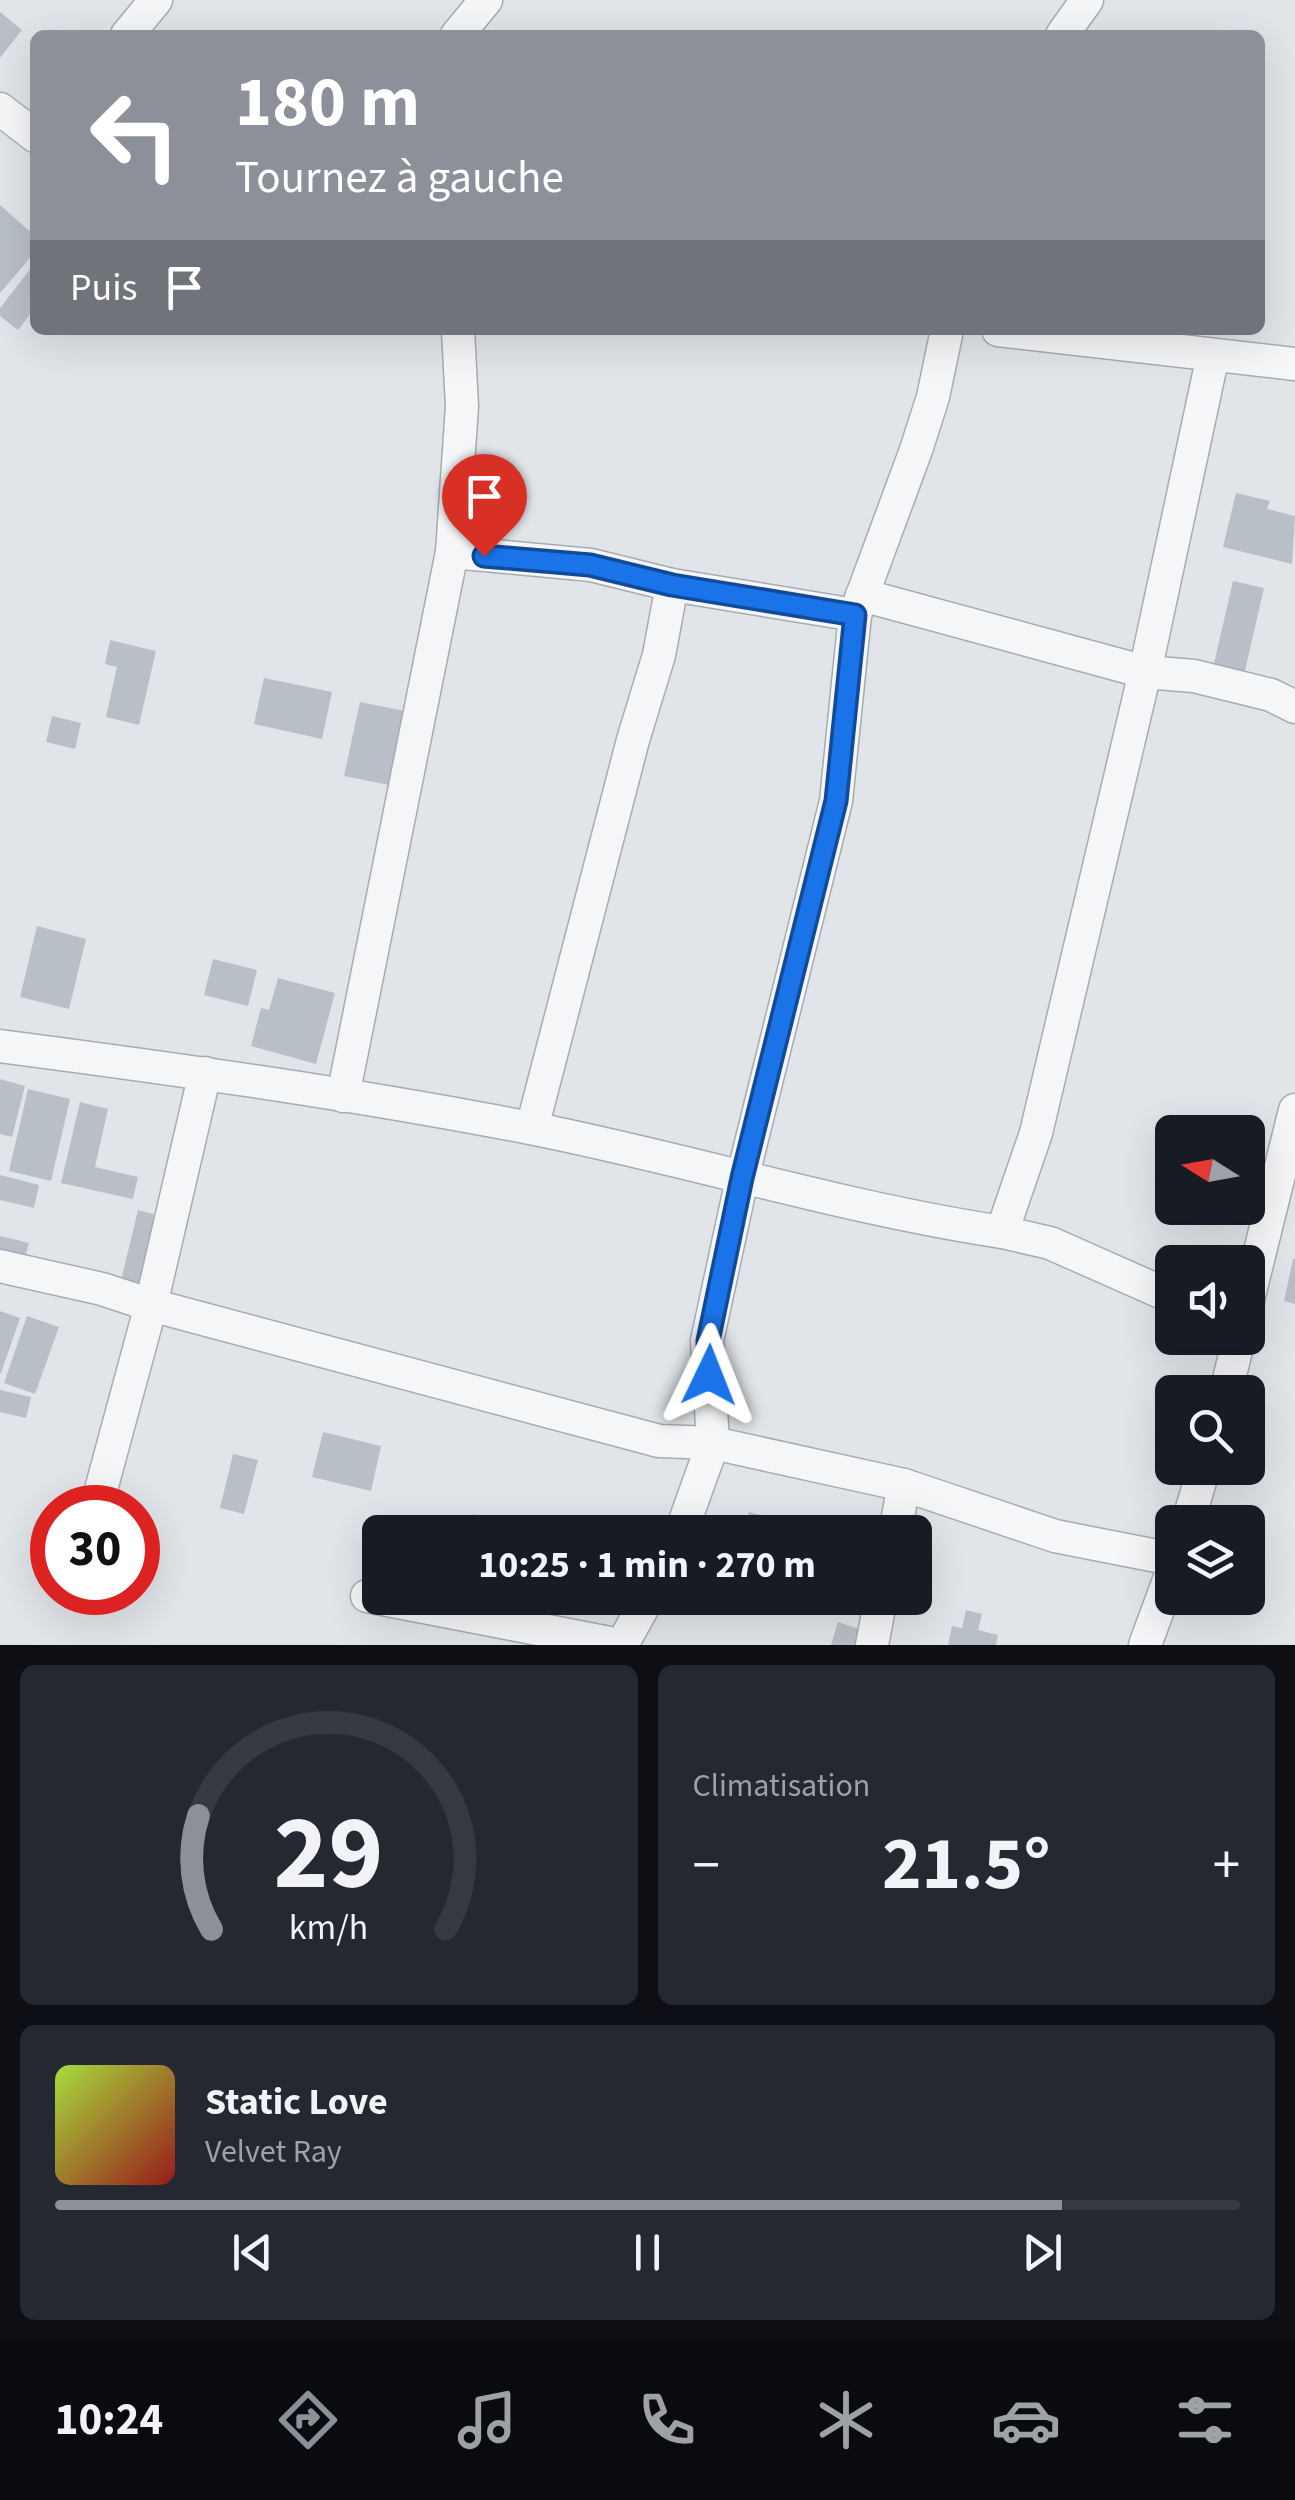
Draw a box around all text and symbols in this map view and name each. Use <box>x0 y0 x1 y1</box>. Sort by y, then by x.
text: 180 m <box>235 53 420 153</box>
icon: left <box>70 70 200 200</box>
text: Tournez à gauche <box>235 146 564 210</box>
icon: arrive <box>157 260 212 315</box>
text: Puis <box>70 261 137 315</box>
pin <box>442 454 527 557</box>
icon: arrive <box>457 469 512 524</box>
north arrow <box>1155 1115 1265 1225</box>
map controls <box>1155 1115 1265 1615</box>
button: sound <box>1155 1245 1265 1355</box>
position arrow <box>657 1323 761 1427</box>
button: search <box>1155 1375 1265 1485</box>
speed limit sign: 30 <box>30 1485 160 1615</box>
button: layers <box>1155 1505 1265 1615</box>
text: 10:25 · 1 min · 270 m <box>478 1538 816 1592</box>
text: Climatisation <box>693 1763 870 1809</box>
text: 29 <box>274 1781 384 1929</box>
text: 21.5° <box>882 1811 1051 1918</box>
text: − <box>693 1827 720 1905</box>
text: + <box>1213 1827 1240 1905</box>
text: km/h <box>289 1902 368 1953</box>
text: Static Love <box>205 2075 388 2129</box>
text: Velvet Ray <box>205 2129 342 2175</box>
icon: previous <box>225 2225 280 2280</box>
icon: pause <box>620 2225 675 2280</box>
icon: next <box>1015 2225 1070 2280</box>
icon: directions <box>273 2385 343 2455</box>
icon: music <box>452 2385 522 2455</box>
icon: phone <box>632 2385 702 2455</box>
icon: climate <box>811 2385 881 2455</box>
icon: car <box>991 2385 1061 2455</box>
icon: filters <box>1170 2385 1240 2455</box>
text: 10:24 <box>55 2388 163 2452</box>

